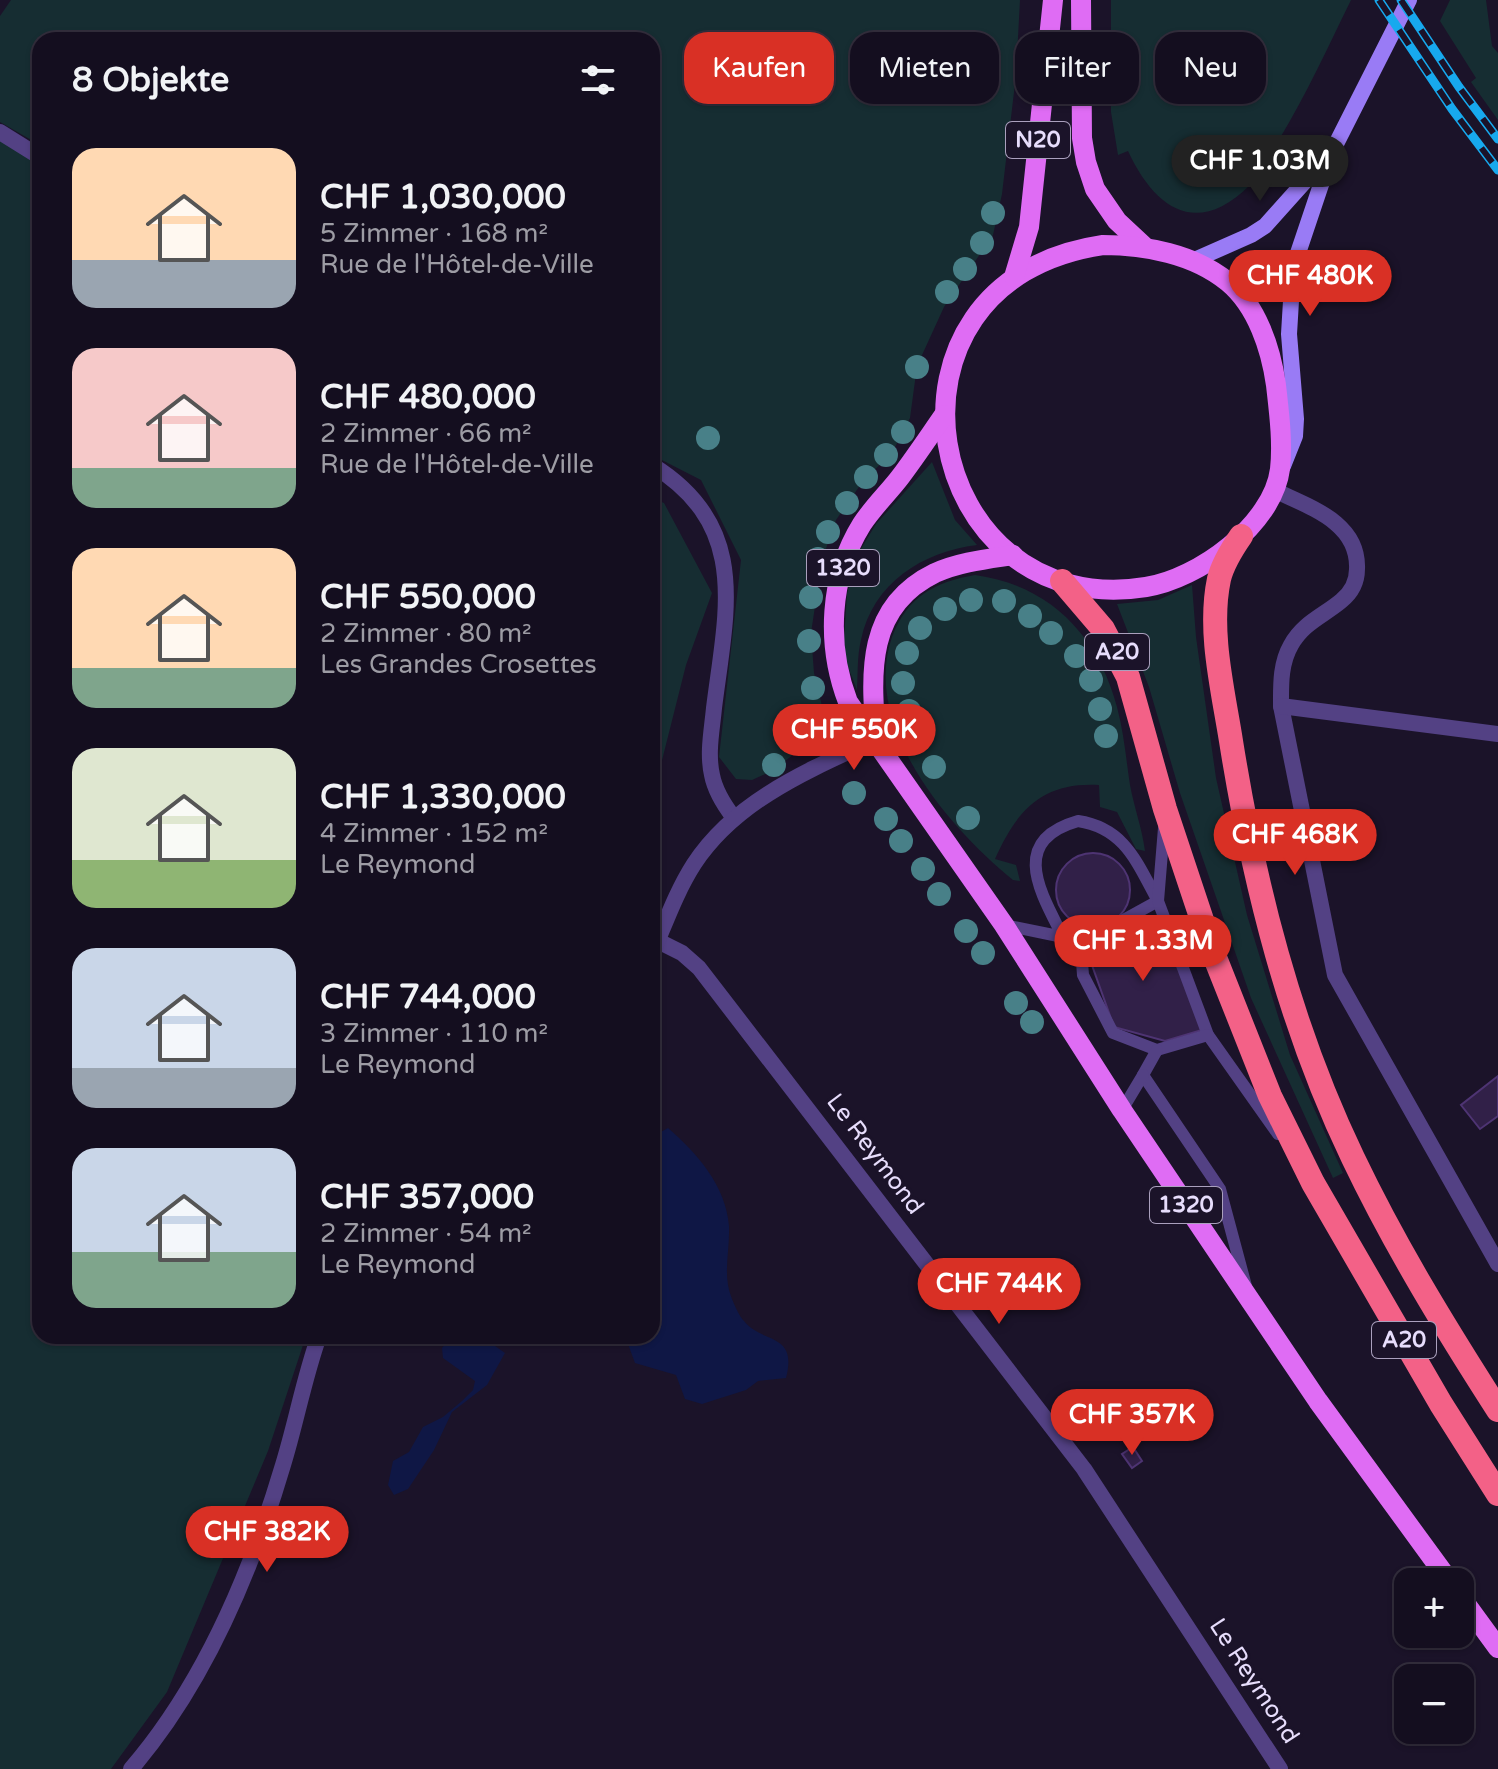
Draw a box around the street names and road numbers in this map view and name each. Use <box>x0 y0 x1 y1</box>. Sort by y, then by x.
road number: N20 <box>1006 122 1070 158</box>
road number: 1320 <box>807 550 879 586</box>
road number: A20 <box>1085 634 1149 670</box>
street label: Le Reymond <box>820 1088 930 1220</box>
road number: 1320 <box>1150 1187 1222 1223</box>
road number: A20 <box>1372 1322 1436 1358</box>
street label: Le Reymond <box>1203 1613 1305 1749</box>

